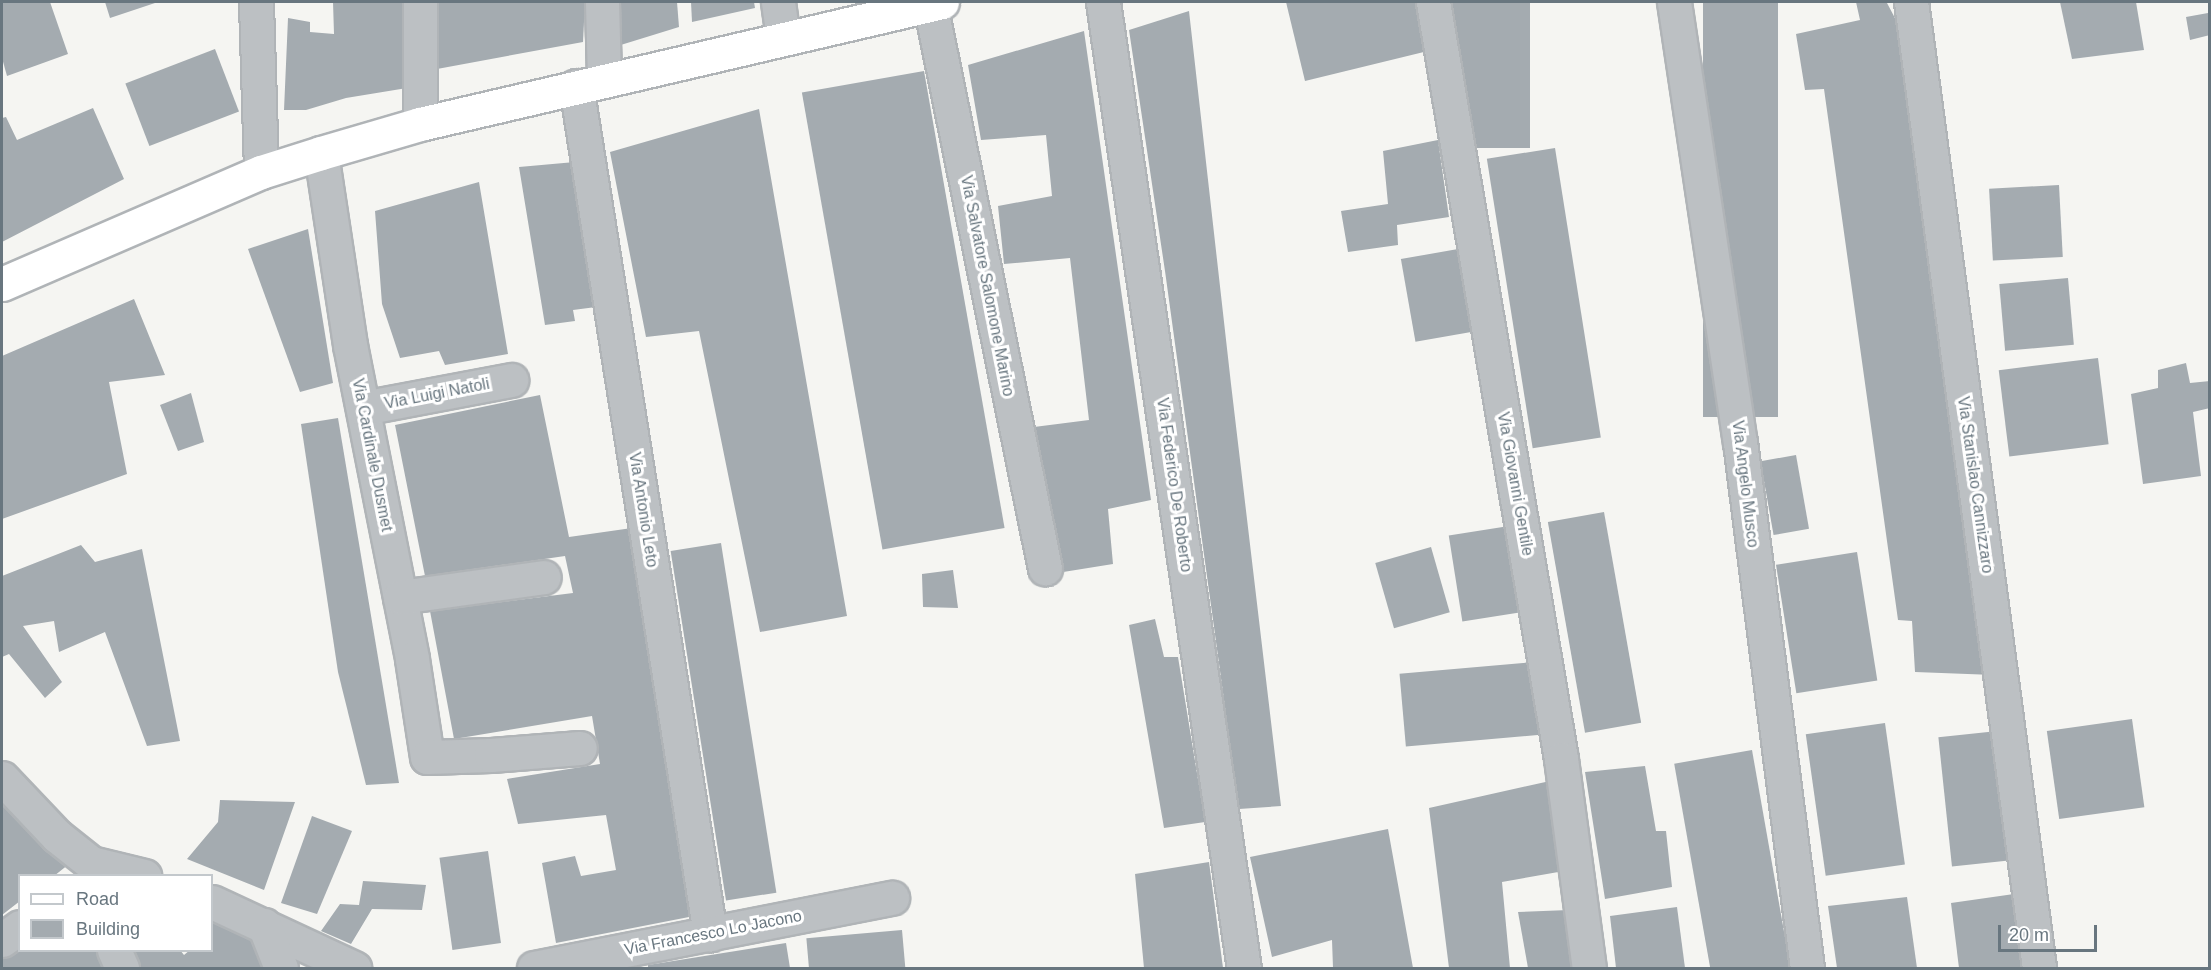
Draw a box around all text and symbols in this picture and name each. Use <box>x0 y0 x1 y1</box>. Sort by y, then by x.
street label: Via Salvatore Salomone Marino <box>956 174 1018 398</box>
street label: Via Luigi Natoli <box>383 374 491 414</box>
street label: Via Cardinale Dusmet <box>348 377 396 533</box>
street label: Via Stanislao Cannizzaro <box>1953 395 1997 575</box>
street label: Via Federico De Roberto <box>1152 397 1196 573</box>
street label: Via Giovanni Gentile <box>1493 411 1537 557</box>
street label: Via Angelo Musco <box>1728 419 1762 549</box>
street label: Via Antonio Leto <box>624 451 662 569</box>
legend <box>18 874 213 952</box>
text: Road <box>76 889 119 909</box>
street label: Via Francesco Lo Jacono <box>623 906 803 960</box>
scale bar <box>2001 913 2100 951</box>
text: Building <box>76 919 140 939</box>
text: 20 m <box>2009 925 2049 945</box>

